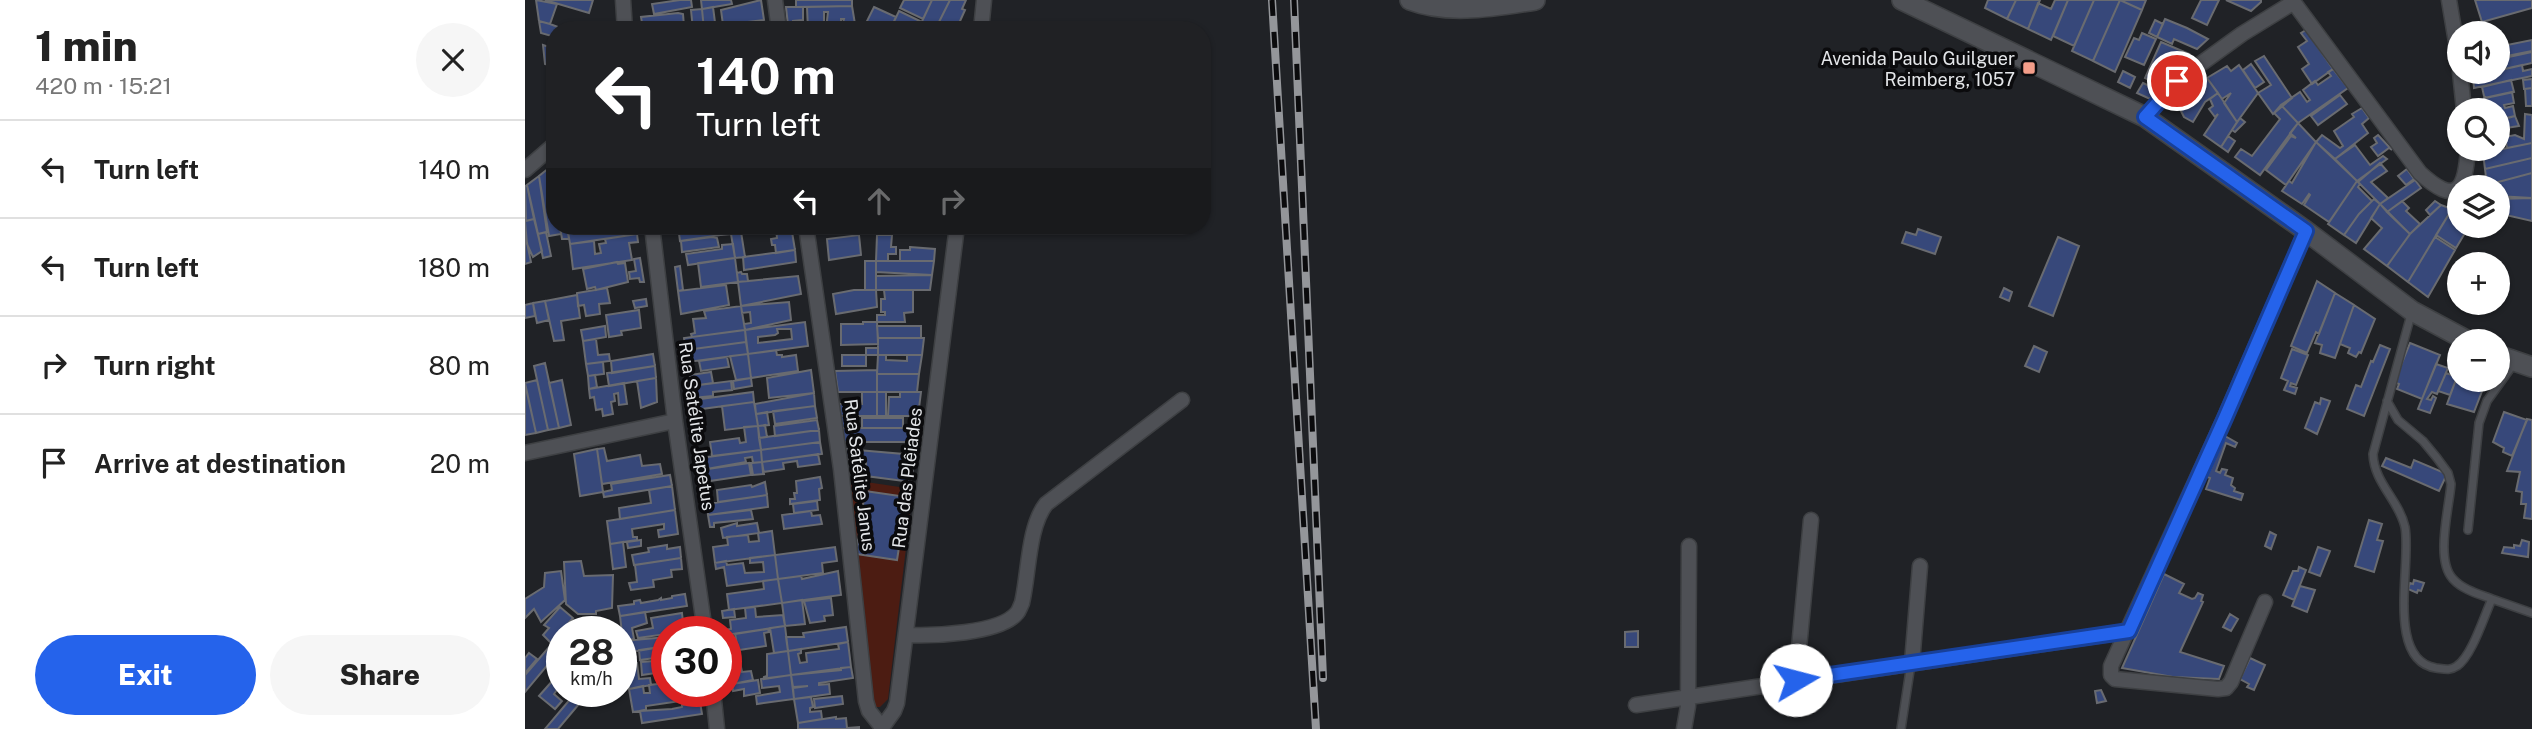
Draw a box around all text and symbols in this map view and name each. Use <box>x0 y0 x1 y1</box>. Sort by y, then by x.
text: 1 min <box>35 21 138 70</box>
map controls <box>2447 21 2510 392</box>
button: sound <box>2447 21 2510 84</box>
button: close <box>416 23 490 97</box>
text: 140 m <box>696 47 836 105</box>
place label: Avenida Paulo Guilguer Reimberg, 1057 <box>1820 48 2015 90</box>
icon: left <box>581 49 672 140</box>
pin <box>2147 51 2207 111</box>
marker: Avenida Paulo Guilguer Reimberg, 1057 <box>2021 60 2037 76</box>
icon: arrive <box>2158 62 2196 100</box>
text: 420 m · 15:21 <box>35 72 172 99</box>
button: search <box>2447 98 2510 161</box>
text: Turn left <box>696 106 821 143</box>
icon: left <box>35 150 73 188</box>
text: Turn left <box>94 154 199 185</box>
text: 140 m <box>418 154 490 185</box>
button: layers <box>2447 175 2510 238</box>
icon: left <box>787 182 825 220</box>
icon: ahead <box>860 182 898 220</box>
icon: right <box>933 182 971 220</box>
icon: left <box>35 248 73 286</box>
text: Turn left <box>94 252 199 283</box>
text: 180 m <box>418 252 490 283</box>
button: + <box>2447 252 2510 315</box>
button: − <box>2447 329 2510 392</box>
street label: Rua Satélite Japetus <box>675 340 719 512</box>
icon: right <box>35 346 73 384</box>
text: Turn right <box>94 350 216 381</box>
text: 80 m <box>429 350 490 381</box>
street label: Rua Satélite Janus <box>840 398 880 552</box>
street label: Rua das Plêiades <box>888 406 926 550</box>
icon: arrive <box>35 444 73 482</box>
text: Arrive at destination <box>94 448 346 479</box>
text: 20 m <box>430 448 490 479</box>
speed limit sign: 30 <box>651 616 742 707</box>
text: 28 <box>569 632 614 673</box>
button: Exit <box>35 635 256 715</box>
button: Share <box>270 635 490 715</box>
position arrow <box>1759 643 1833 717</box>
text: km/h <box>570 668 613 689</box>

